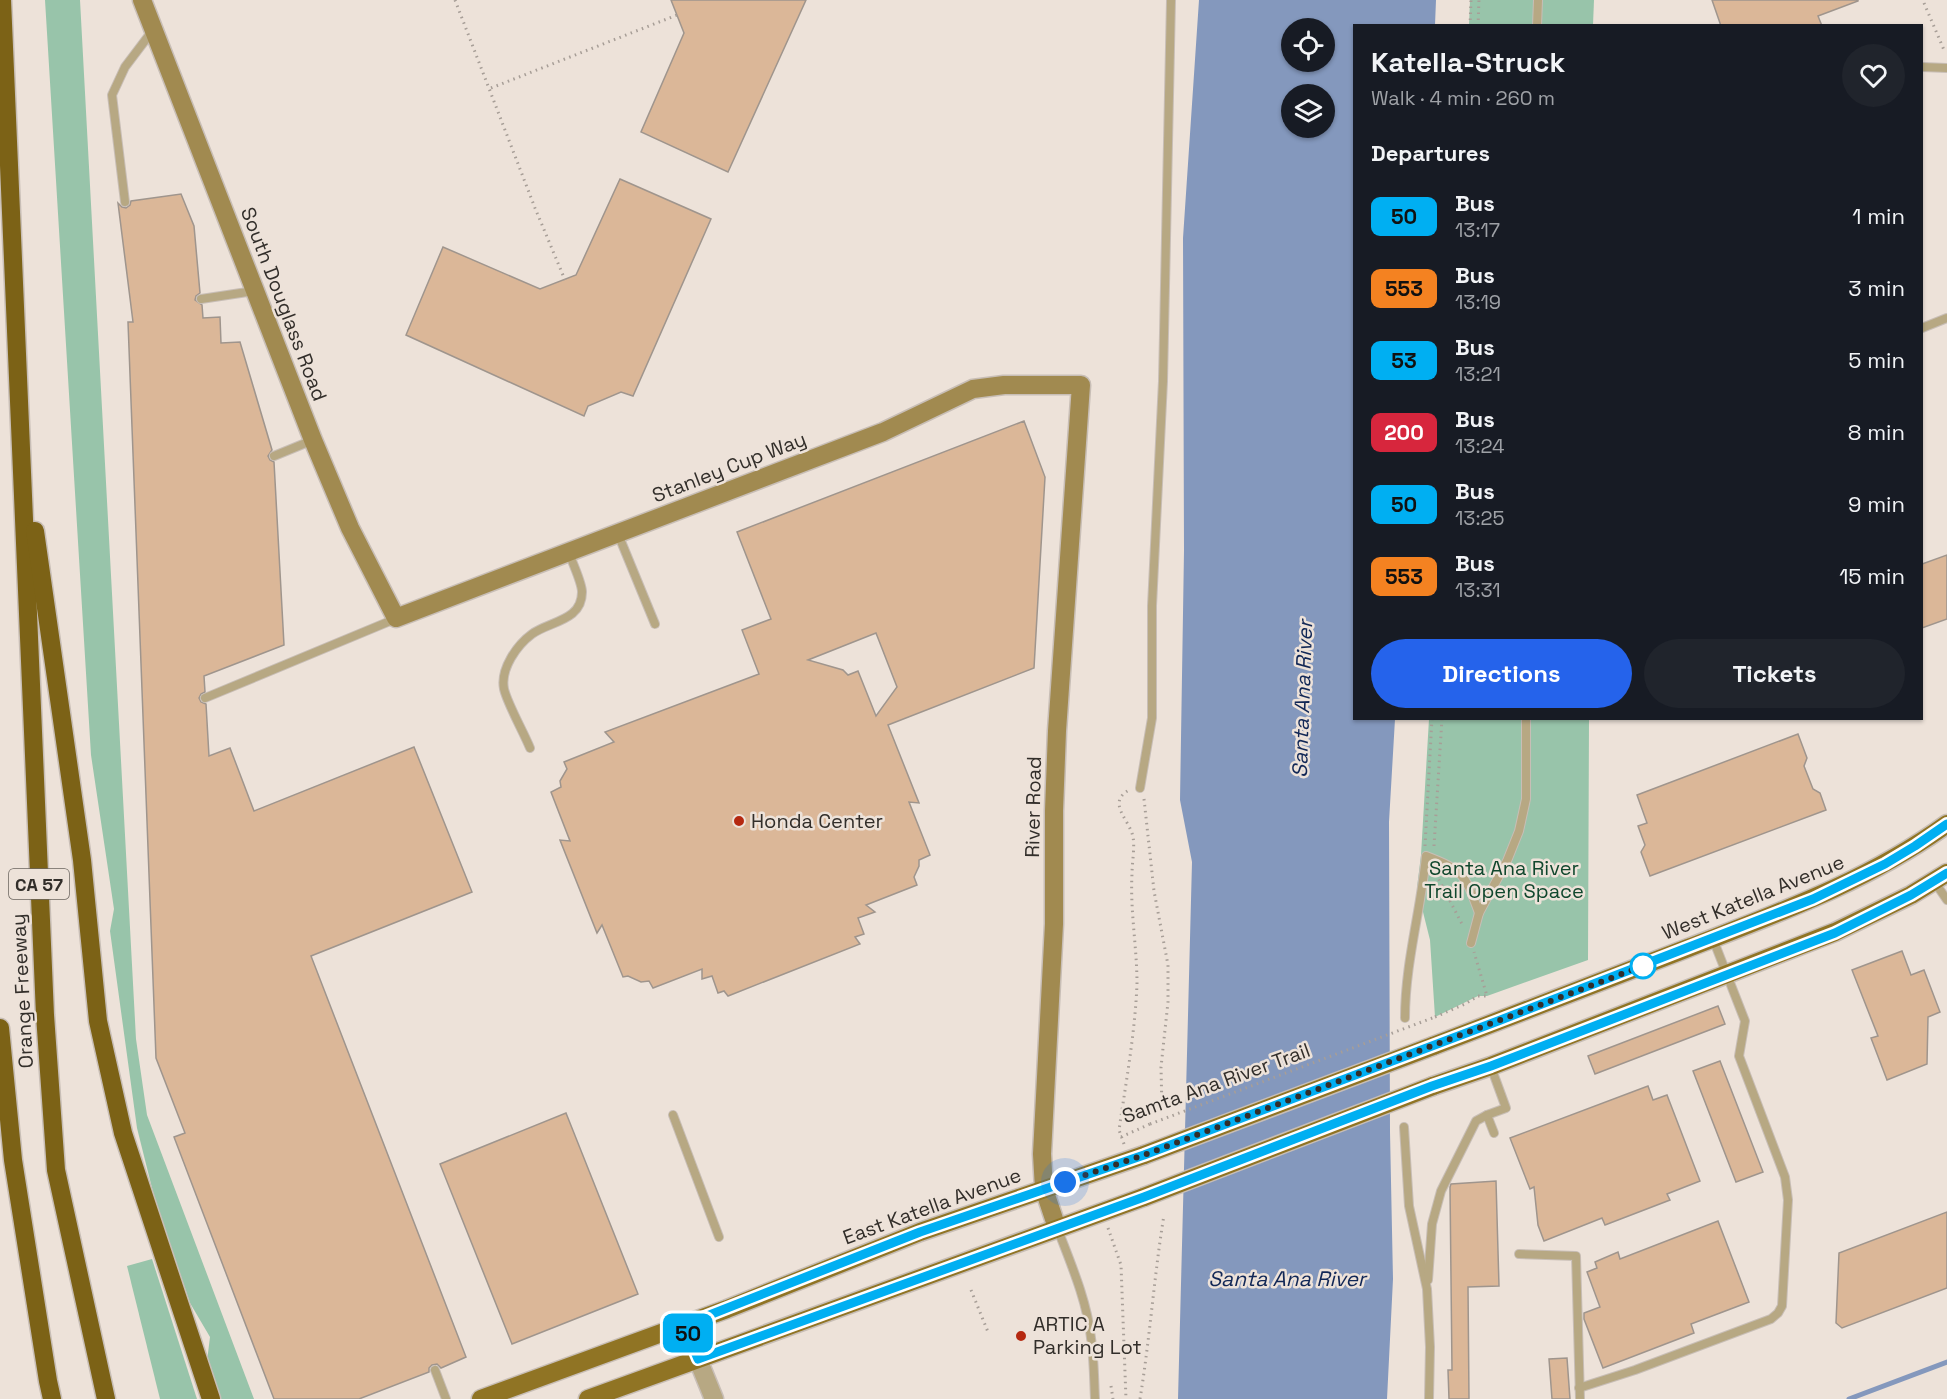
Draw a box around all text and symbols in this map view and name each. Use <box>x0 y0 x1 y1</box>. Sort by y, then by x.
map controls <box>1281 18 1335 138</box>
button: locate <box>1281 18 1335 72</box>
text: Katella-Struck <box>1371 44 1565 80</box>
button: heart <box>1842 44 1905 107</box>
button: layers <box>1281 84 1335 138</box>
text: Walk · 4 min · 260 m <box>1371 85 1555 111</box>
text: Departures <box>1371 139 1490 167</box>
text: Bus <box>1455 189 1495 217</box>
text: 1 min <box>1852 202 1905 230</box>
street label: South Douglass Road <box>235 203 333 405</box>
text: 50 <box>1391 203 1417 230</box>
text: 13:17 <box>1455 217 1500 243</box>
text: Bus <box>1455 261 1495 289</box>
text: 3 min <box>1848 274 1905 302</box>
text: 553 <box>1385 275 1423 302</box>
text: 13:19 <box>1455 289 1501 315</box>
text: Bus <box>1455 333 1495 361</box>
text: 5 min <box>1848 346 1905 374</box>
text: 53 <box>1391 347 1417 374</box>
text: 13:21 <box>1455 361 1501 387</box>
text: Bus <box>1455 405 1495 433</box>
text: 8 min <box>1848 418 1905 446</box>
text: 200 <box>1384 419 1424 446</box>
street label: Stanley Cup Way <box>648 426 810 508</box>
text: 13:24 <box>1455 433 1504 459</box>
text: Bus <box>1455 477 1495 505</box>
text: 9 min <box>1848 490 1905 518</box>
text: 50 <box>1391 491 1417 518</box>
text: 13:25 <box>1455 505 1505 531</box>
text: Bus <box>1455 549 1495 577</box>
text: 15 min <box>1839 562 1905 590</box>
text: 553 <box>1385 563 1423 590</box>
text: 13:31 <box>1455 577 1501 603</box>
water label: Santa Ana River <box>1286 618 1318 778</box>
button: Directions <box>1371 639 1632 708</box>
button: Tickets <box>1644 639 1905 708</box>
street label: River Road <box>1019 756 1047 858</box>
place label: Honda Center <box>751 808 883 834</box>
marker: Honda Center <box>732 814 746 828</box>
street label: West Katella Avenue <box>1658 849 1848 945</box>
park label: Santa Ana River Trail Open Space <box>1424 855 1584 904</box>
road number: CA 57 <box>9 869 69 899</box>
street label: Orange Freeway <box>5 913 39 1069</box>
unlabelled marker <box>1630 953 1656 979</box>
street label: Samta Ana River Trail <box>1118 1037 1314 1129</box>
street label: East Katella Avenue <box>839 1162 1025 1250</box>
your location <box>1050 1167 1080 1197</box>
water label: Santa Ana River <box>1208 1265 1368 1292</box>
place label: ARTIC A Parking Lot <box>1033 1311 1142 1360</box>
line badge: 50 <box>661 1314 715 1352</box>
text: 50 <box>675 1320 701 1347</box>
marker: ARTIC A Parking Lot <box>1014 1329 1028 1343</box>

